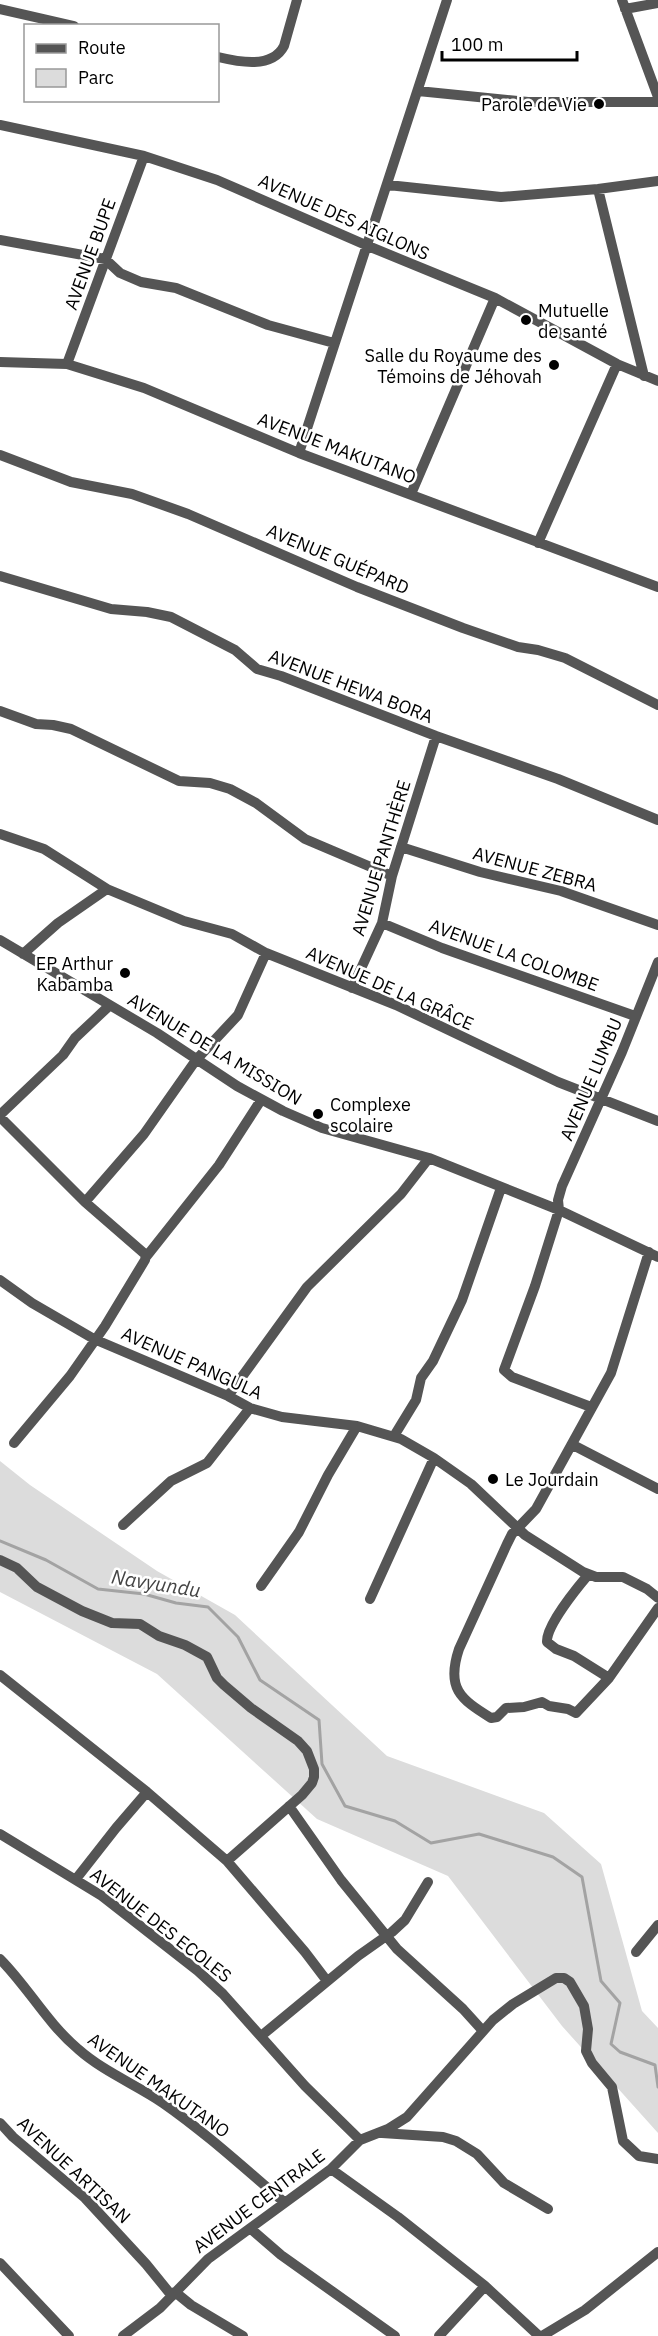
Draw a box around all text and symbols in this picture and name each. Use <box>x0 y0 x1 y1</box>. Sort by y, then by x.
legend <box>24 24 219 102</box>
scale bar <box>442 24 577 62</box>
text: 100 m <box>451 33 503 56</box>
text: Route <box>78 36 126 59</box>
text: Parc <box>78 66 114 89</box>
place label: Parole de Vie <box>481 93 587 116</box>
marker: Parole de Vie <box>592 97 606 111</box>
street label: AVENUE DES AIGLONS <box>255 169 433 265</box>
street label: AVENUE BUPE <box>59 195 121 313</box>
place label: Mutuelle de santé <box>538 299 609 343</box>
marker: Mutuelle de santé <box>519 313 533 327</box>
place label: Salle du Royaume des Témoins de Jéhovah <box>364 344 542 388</box>
marker: Salle du Royaume des Témoins de Jéhovah <box>547 358 561 372</box>
street label: AVENUE MAKUTANO <box>255 407 419 489</box>
street label: AVENUE GUÉPARD <box>263 519 413 599</box>
street label: AVENUE HEWA BORA <box>265 644 437 728</box>
street label: AVENUE PANTHÈRE <box>346 777 416 939</box>
street label: AVENUE ZEBRA <box>470 841 600 897</box>
street label: AVENUE LA COLOMBE <box>426 914 602 996</box>
street label: AVENUE DE LA GRÂCE <box>303 941 477 1035</box>
place label: EP Arthur Kabamba <box>36 952 113 996</box>
marker: EP Arthur Kabamba <box>118 966 132 980</box>
street label: AVENUE DE LA MISSION <box>124 988 306 1110</box>
street label: AVENUE LUMBU <box>555 1014 627 1144</box>
place label: Complexe scolaire <box>330 1093 411 1137</box>
marker: Complexe scolaire <box>311 1107 325 1121</box>
street label: AVENUE PANGULA <box>118 1322 266 1405</box>
place label: Le Jourdain <box>505 1468 599 1491</box>
marker: Le Jourdain <box>486 1472 500 1486</box>
water label: Navyundu <box>109 1563 203 1603</box>
street label: AVENUE DES ECOLES <box>86 1863 236 1987</box>
street label: AVENUE MAKUTANO <box>84 2027 234 2143</box>
street label: AVENUE ARTISAN <box>13 2112 135 2228</box>
street label: AVENUE CENTRALE <box>189 2144 329 2258</box>

